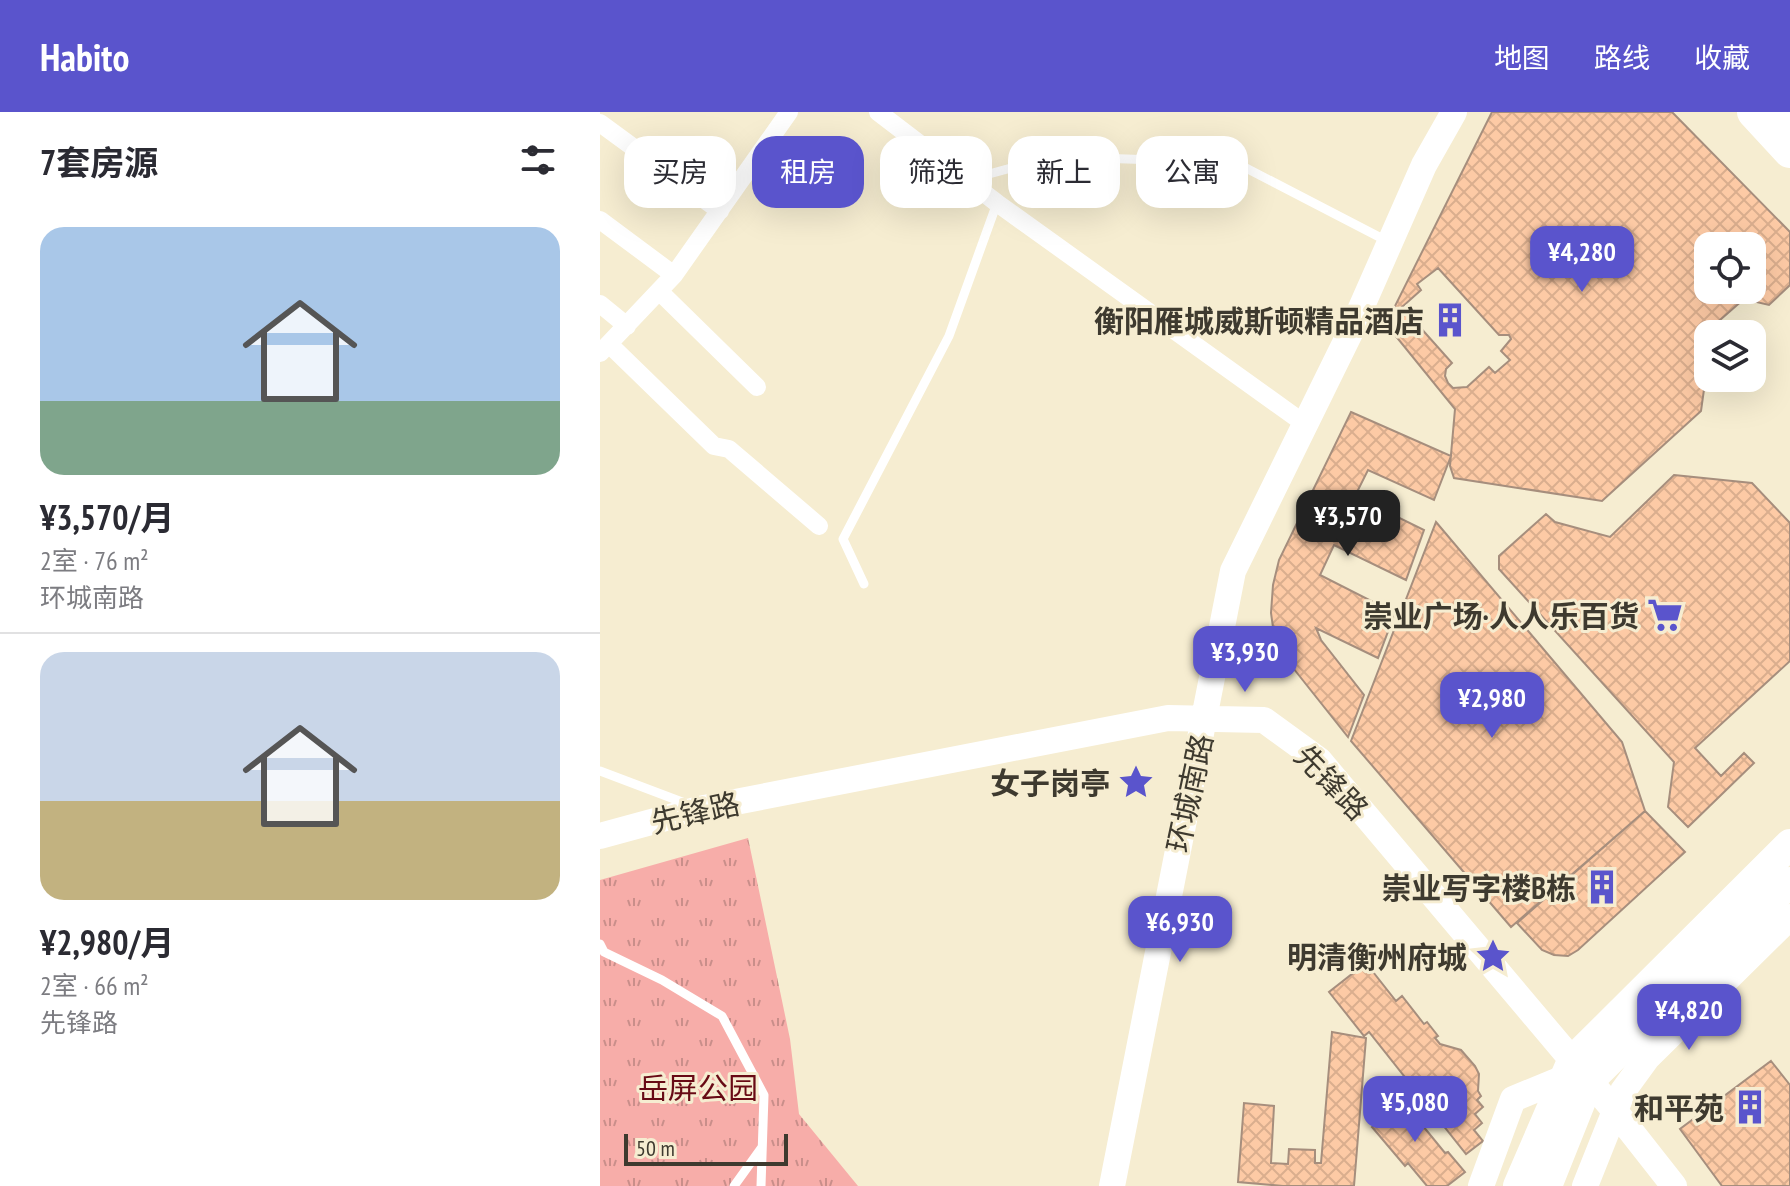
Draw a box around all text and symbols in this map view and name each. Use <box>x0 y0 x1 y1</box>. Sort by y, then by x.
text: Habito <box>40 32 129 81</box>
text: 地图 <box>1494 39 1550 76</box>
text: 路线 <box>1594 39 1650 76</box>
text: 收藏 <box>1694 39 1750 76</box>
chip: 买房 <box>624 136 736 208</box>
chip: 租房 <box>752 136 864 208</box>
chip: 筛选 <box>880 136 992 208</box>
chip: 新上 <box>1008 136 1120 208</box>
chip: 公寓 <box>1136 136 1248 208</box>
icon: filters <box>516 138 560 182</box>
text: 7套房源 <box>40 140 158 184</box>
pin: ¥4,280 <box>1517 226 1647 294</box>
map controls <box>1694 232 1766 392</box>
button: locate <box>1694 232 1766 304</box>
text: ¥4,280 <box>1548 235 1616 268</box>
icon: home <box>228 279 372 423</box>
place label: 衡阳雁城威斯顿精品酒店 <box>1094 301 1424 340</box>
building icon: 衡阳雁城威斯顿精品酒店 <box>1431 301 1469 339</box>
button: layers <box>1694 320 1766 392</box>
pin: ¥3,570 <box>1283 490 1413 558</box>
text: ¥3,570/月 <box>40 495 174 539</box>
text: ¥3,570 <box>1314 499 1382 532</box>
text: 2室 · 76 m² <box>40 544 149 577</box>
text: 环城南路 <box>40 581 144 614</box>
place label: 崇业广场·人人乐百货 <box>1363 596 1639 635</box>
supermarket icon: 崇业广场·人人乐百货 <box>1646 596 1684 634</box>
pin: ¥3,930 <box>1180 626 1310 694</box>
text: ¥3,930 <box>1211 635 1279 668</box>
pin: ¥2,980 <box>1427 672 1557 740</box>
text: ¥2,980 <box>1458 681 1526 714</box>
icon: home <box>228 704 372 848</box>
street label: 环城南路 <box>1157 730 1221 856</box>
street label: 先锋路 <box>1287 736 1377 828</box>
place label: 女子岗亭 <box>990 763 1110 802</box>
place icon: 女子岗亭 <box>1117 763 1155 801</box>
street label: 先锋路 <box>647 783 743 841</box>
place label: 崇业写字楼B栋 <box>1381 868 1576 907</box>
building icon: 崇业写字楼B栋 <box>1583 868 1621 906</box>
pin: ¥6,930 <box>1115 896 1245 964</box>
text: ¥6,930 <box>1146 905 1214 938</box>
text: ¥2,980/月 <box>40 920 174 964</box>
place label: 明清衡州府城 <box>1287 937 1467 976</box>
place icon: 明清衡州府城 <box>1474 937 1512 975</box>
text: 2室 · 66 m² <box>40 969 149 1002</box>
pin: ¥4,820 <box>1624 984 1754 1052</box>
text: ¥4,820 <box>1655 993 1723 1026</box>
text: 先锋路 <box>40 1006 118 1039</box>
park label: 岳屏公园 <box>638 1068 758 1107</box>
pin: ¥5,080 <box>1350 1076 1480 1144</box>
text: ¥5,080 <box>1381 1085 1449 1118</box>
place label: 和平苑 <box>1634 1088 1724 1127</box>
building icon: 和平苑 <box>1731 1088 1769 1126</box>
scale bar <box>624 1130 788 1166</box>
text: 50 m <box>636 1134 675 1162</box>

